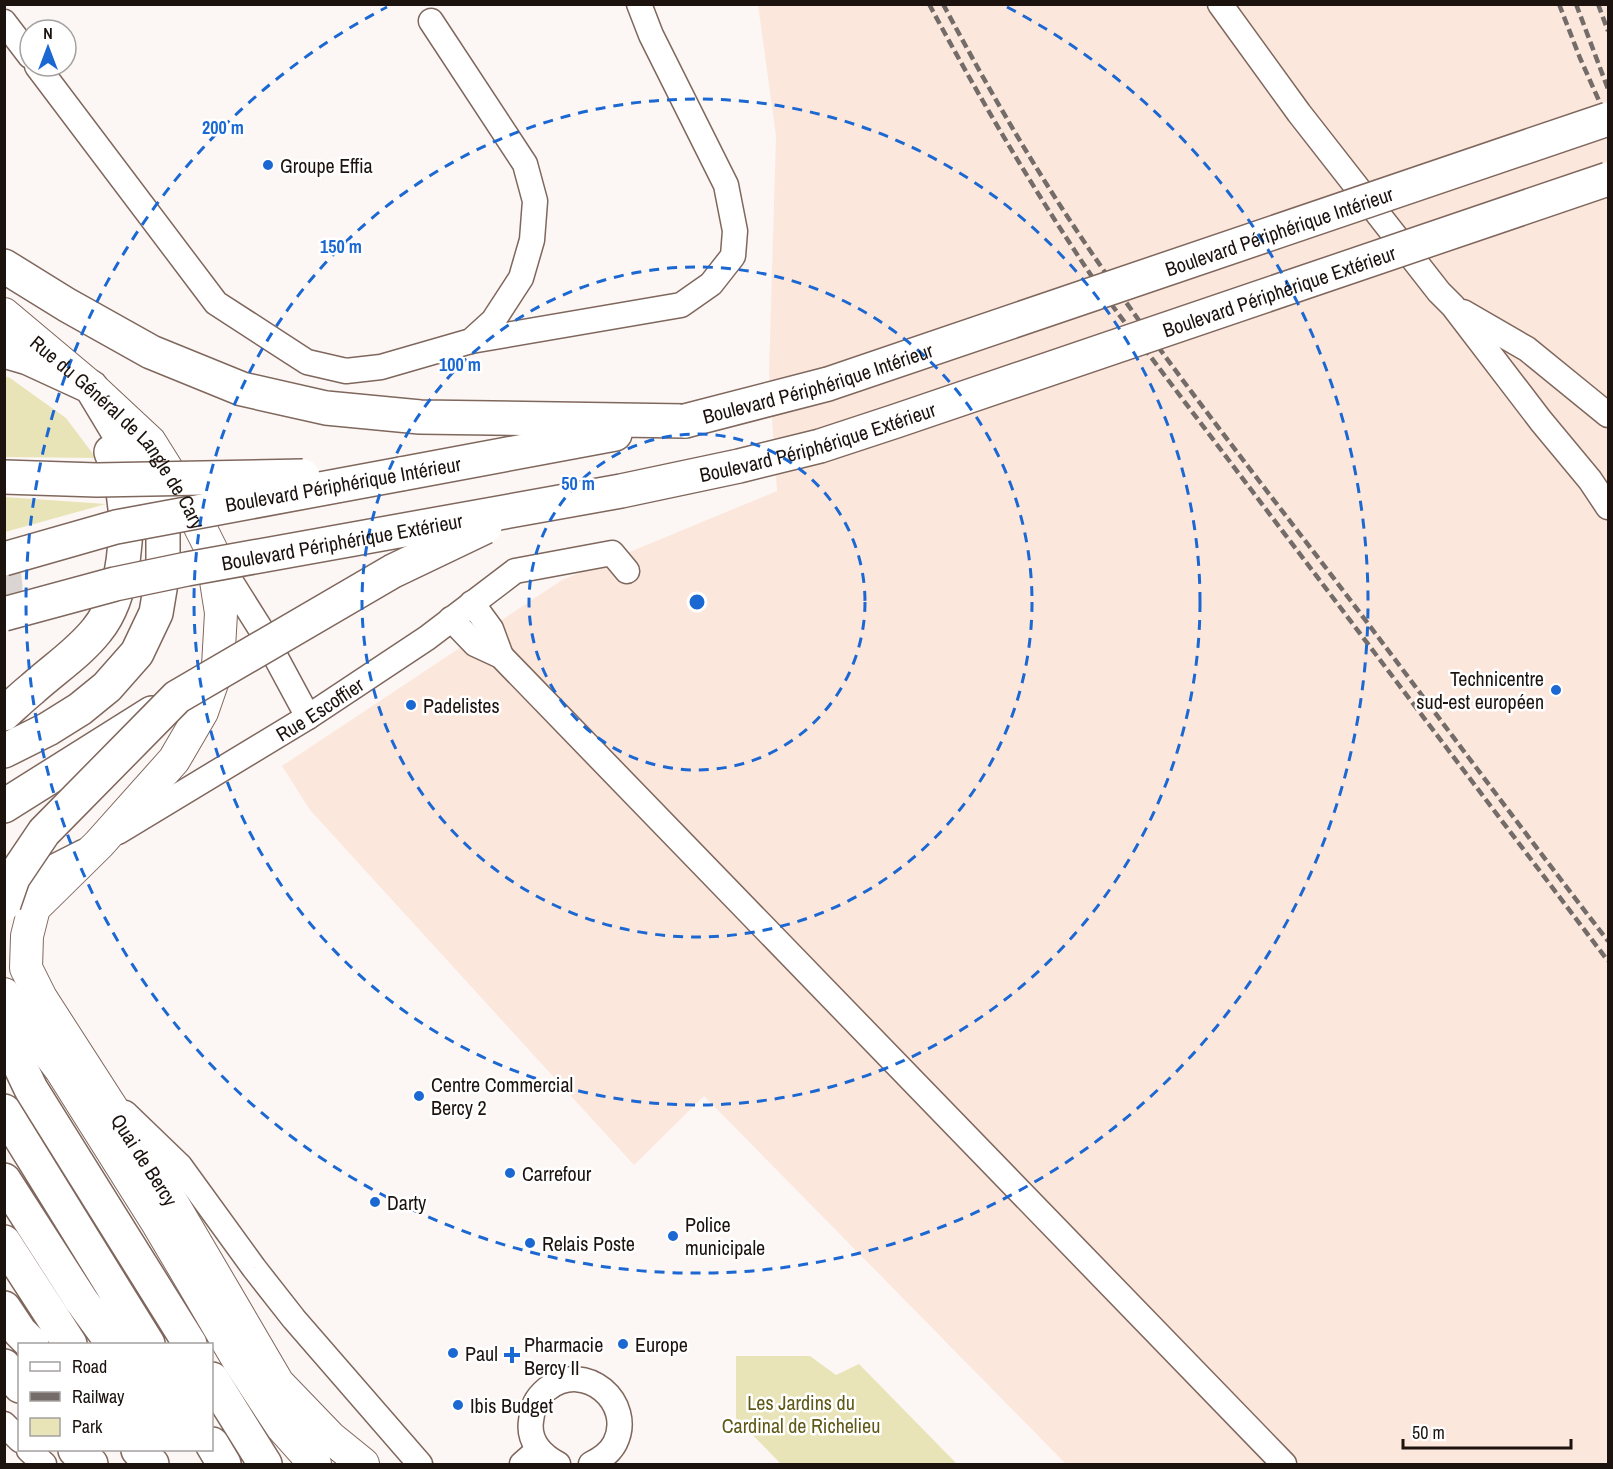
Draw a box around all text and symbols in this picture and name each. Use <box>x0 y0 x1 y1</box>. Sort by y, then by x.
north arrow <box>18 18 78 78</box>
text: N <box>43 22 53 44</box>
text: 200 m <box>202 115 244 140</box>
place label: Groupe Effia <box>280 152 373 179</box>
marker: Groupe Effia <box>261 158 275 172</box>
street label: Boulevard Périphérique Intérieur <box>1161 179 1397 282</box>
text: 150 m <box>320 234 362 259</box>
street label: Boulevard Périphérique Extérieur <box>1159 239 1400 343</box>
street label: Rue du Général de Langle de Cary <box>25 329 213 534</box>
street label: Boulevard Périphérique Intérieur <box>700 336 937 429</box>
text: 100 m <box>439 352 481 377</box>
street label: Boulevard Périphérique Extérieur <box>697 395 939 488</box>
street label: Boulevard Périphérique Intérieur <box>223 450 463 518</box>
text: 50 m <box>561 471 595 496</box>
street label: Boulevard Périphérique Extérieur <box>219 506 465 576</box>
centre of rings <box>687 592 707 612</box>
place label: Technicentre sud-est européen <box>1416 665 1544 715</box>
street label: Rue Escoffier <box>271 670 369 747</box>
marker: Technicentre sud-est européen <box>1549 683 1563 697</box>
place label: Padelistes <box>423 692 500 719</box>
marker: Padelistes <box>404 698 418 712</box>
place label: Centre Commercial Bercy 2 <box>431 1071 573 1121</box>
marker: Centre Commercial Bercy 2 <box>412 1089 426 1103</box>
street label: Quai de Bercy <box>105 1108 185 1211</box>
place label: Carrefour <box>522 1160 592 1187</box>
marker: Carrefour <box>503 1166 517 1180</box>
place label: Darty <box>387 1189 427 1216</box>
marker: Darty <box>368 1195 382 1209</box>
place label: Police municipale <box>685 1211 765 1261</box>
marker: Police municipale <box>666 1229 680 1243</box>
place label: Relais Poste <box>542 1230 635 1257</box>
marker: Relais Poste <box>523 1236 537 1250</box>
place label: Pharmacie Bercy II <box>524 1331 603 1381</box>
place label: Europe <box>635 1331 688 1358</box>
marker: Europe <box>616 1337 630 1351</box>
place label: Paul <box>465 1340 498 1367</box>
legend <box>18 1343 213 1451</box>
marker: Paul <box>446 1346 460 1360</box>
marker: Pharmacie Bercy II <box>505 1348 519 1362</box>
text: Road <box>72 1354 107 1379</box>
text: Railway <box>72 1384 125 1409</box>
park label: Les Jardins du Cardinal de Richelieu <box>722 1389 880 1439</box>
place label: Ibis Budget <box>470 1392 553 1419</box>
marker: Ibis Budget <box>451 1398 465 1412</box>
scale bar <box>1403 1412 1571 1450</box>
text: Park <box>72 1414 103 1439</box>
text: 50 m <box>1412 1420 1445 1445</box>

